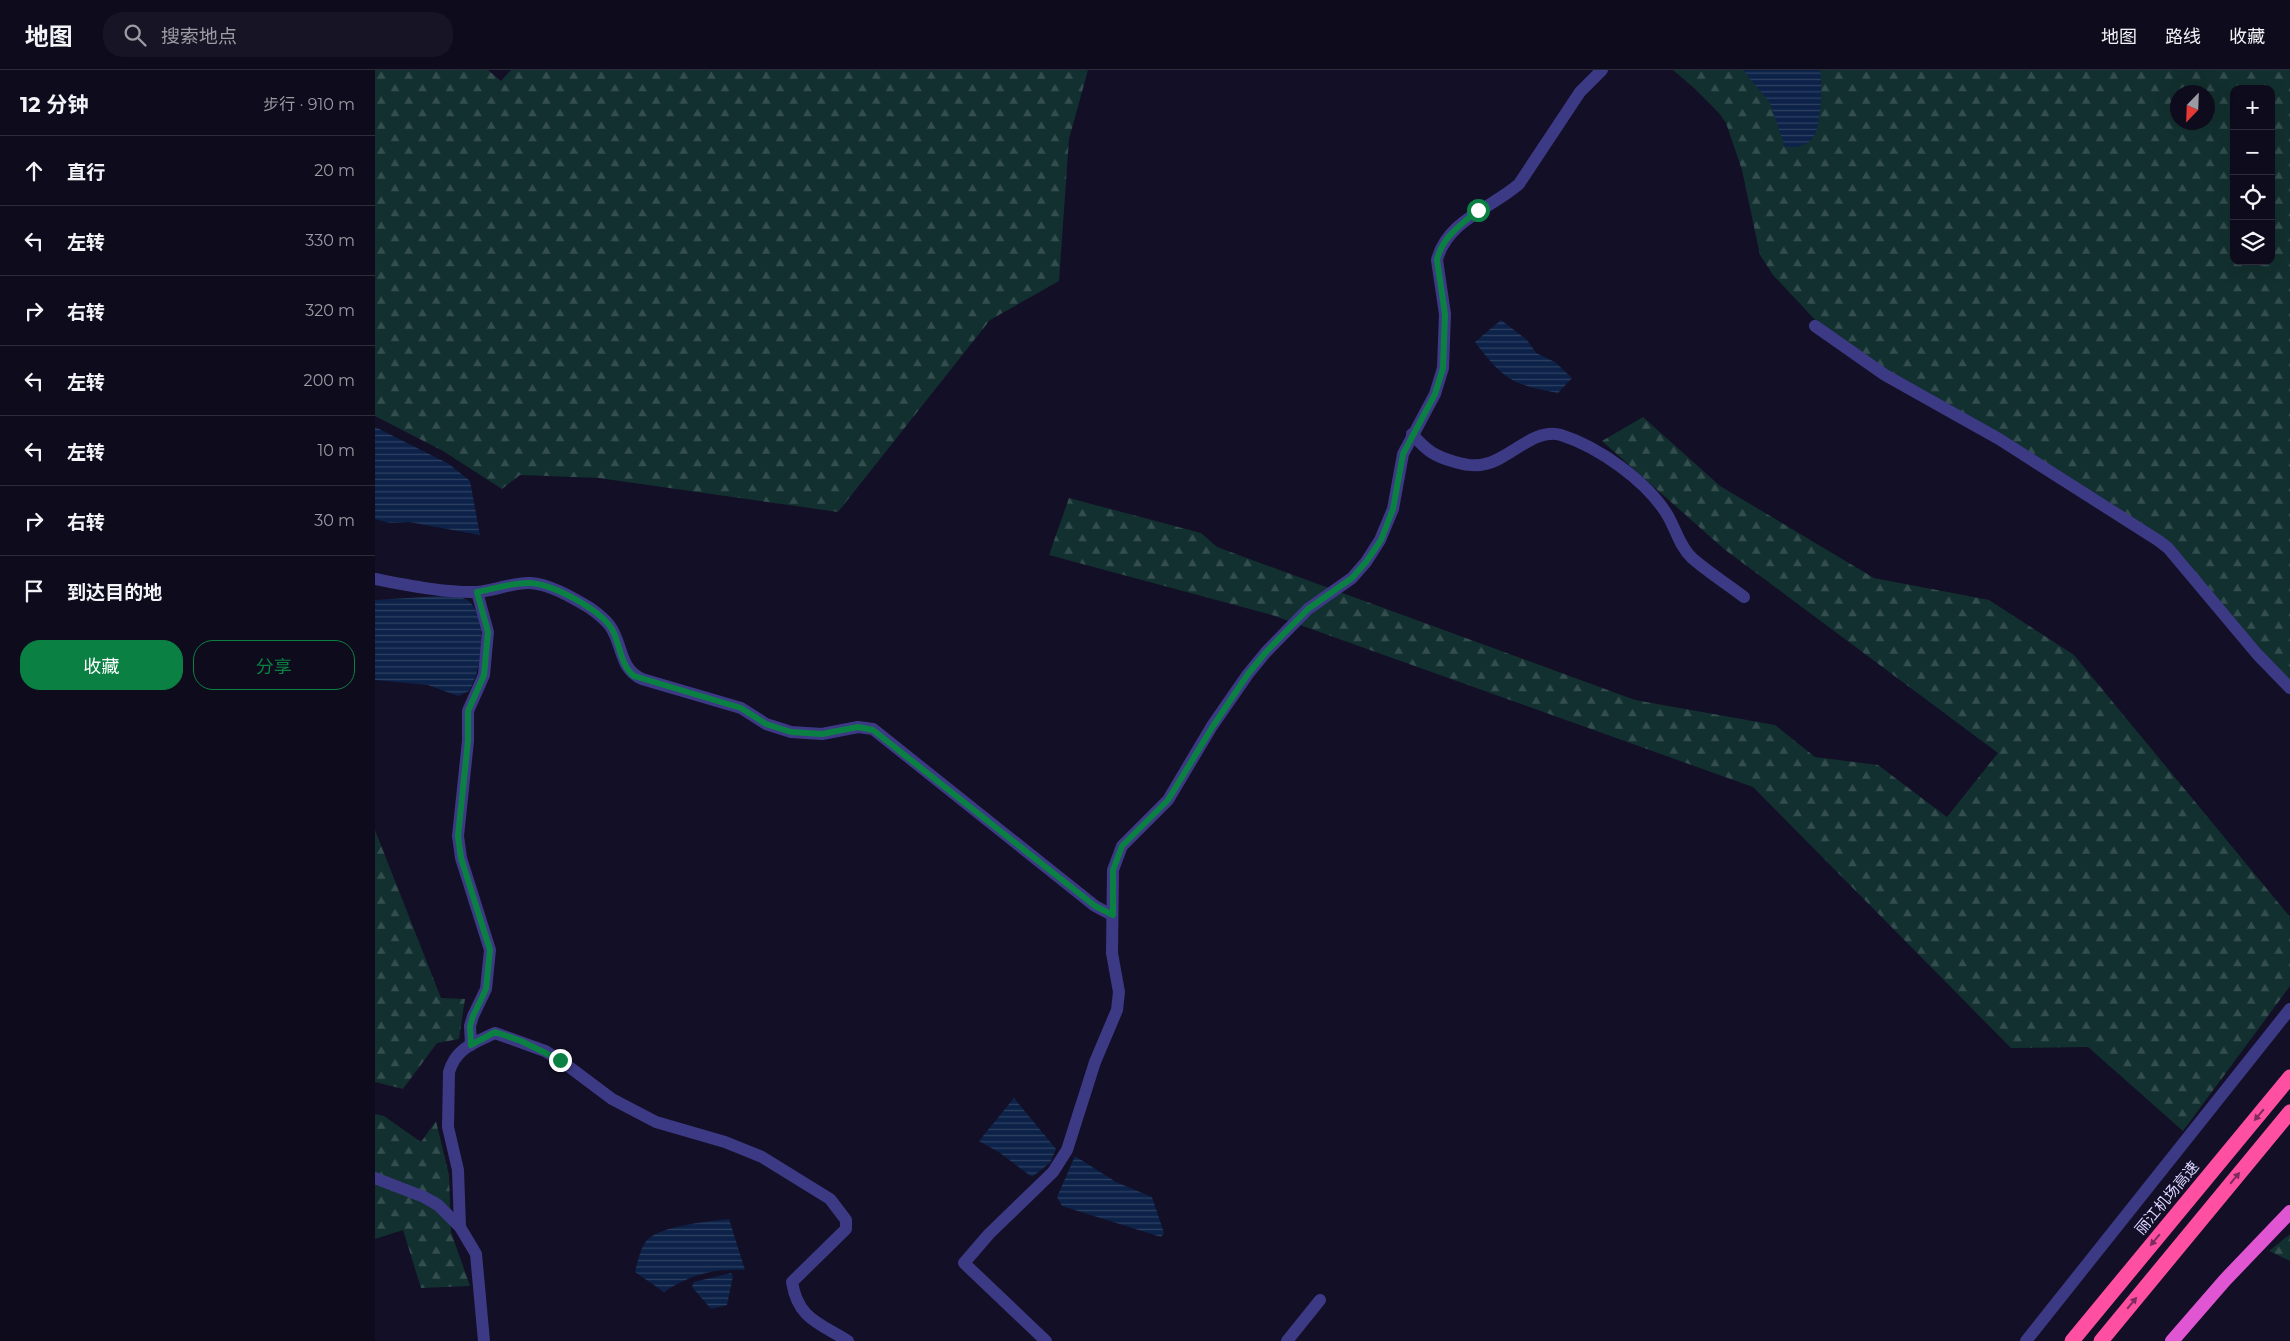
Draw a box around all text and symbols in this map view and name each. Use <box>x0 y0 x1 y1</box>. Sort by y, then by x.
search box <box>103 12 453 57</box>
icon: search <box>121 21 149 49</box>
text: 地图 <box>25 22 73 51</box>
text: 搜索地点 <box>161 25 237 48</box>
text: 地图 <box>2101 26 2137 48</box>
text: 路线 <box>2165 26 2201 48</box>
text: 收藏 <box>2229 26 2265 48</box>
north arrow <box>2170 85 2215 130</box>
map controls <box>2230 85 2275 265</box>
button: + <box>2230 85 2275 130</box>
text: 12 分钟 <box>20 92 89 117</box>
text: 步行 · 910 m <box>263 95 355 114</box>
button: − <box>2230 130 2275 175</box>
icon: ahead <box>20 157 48 185</box>
text: 直行 <box>67 161 105 184</box>
text: 20 m <box>314 161 355 180</box>
button: locate <box>2230 175 2275 220</box>
route start <box>1467 199 1490 222</box>
button: layers <box>2230 220 2275 265</box>
icon: left <box>20 227 48 255</box>
text: 左转 <box>67 231 105 254</box>
text: 330 m <box>305 231 355 250</box>
icon: right <box>20 297 48 325</box>
text: 右转 <box>67 301 105 324</box>
text: 320 m <box>305 301 355 320</box>
icon: left <box>20 367 48 395</box>
text: 左转 <box>67 371 105 394</box>
text: 200 m <box>304 371 355 390</box>
icon: left <box>20 437 48 465</box>
text: 左转 <box>67 441 105 464</box>
text: 10 m <box>317 441 355 460</box>
icon: right <box>20 507 48 535</box>
text: 右转 <box>67 511 105 534</box>
text: 30 m <box>314 511 355 530</box>
icon: arrive <box>20 577 48 605</box>
text: 到达目的地 <box>67 581 162 604</box>
button: 收藏 <box>20 640 183 690</box>
button: 分享 <box>193 640 355 690</box>
route end <box>549 1049 572 1072</box>
one-way arrow <box>2253 1108 2265 1120</box>
street label: 丽江机场高速 <box>2130 1157 2203 1238</box>
one-way arrow <box>2230 1172 2241 1185</box>
one-way arrow <box>2150 1233 2161 1246</box>
one-way arrow <box>2126 1297 2137 1310</box>

